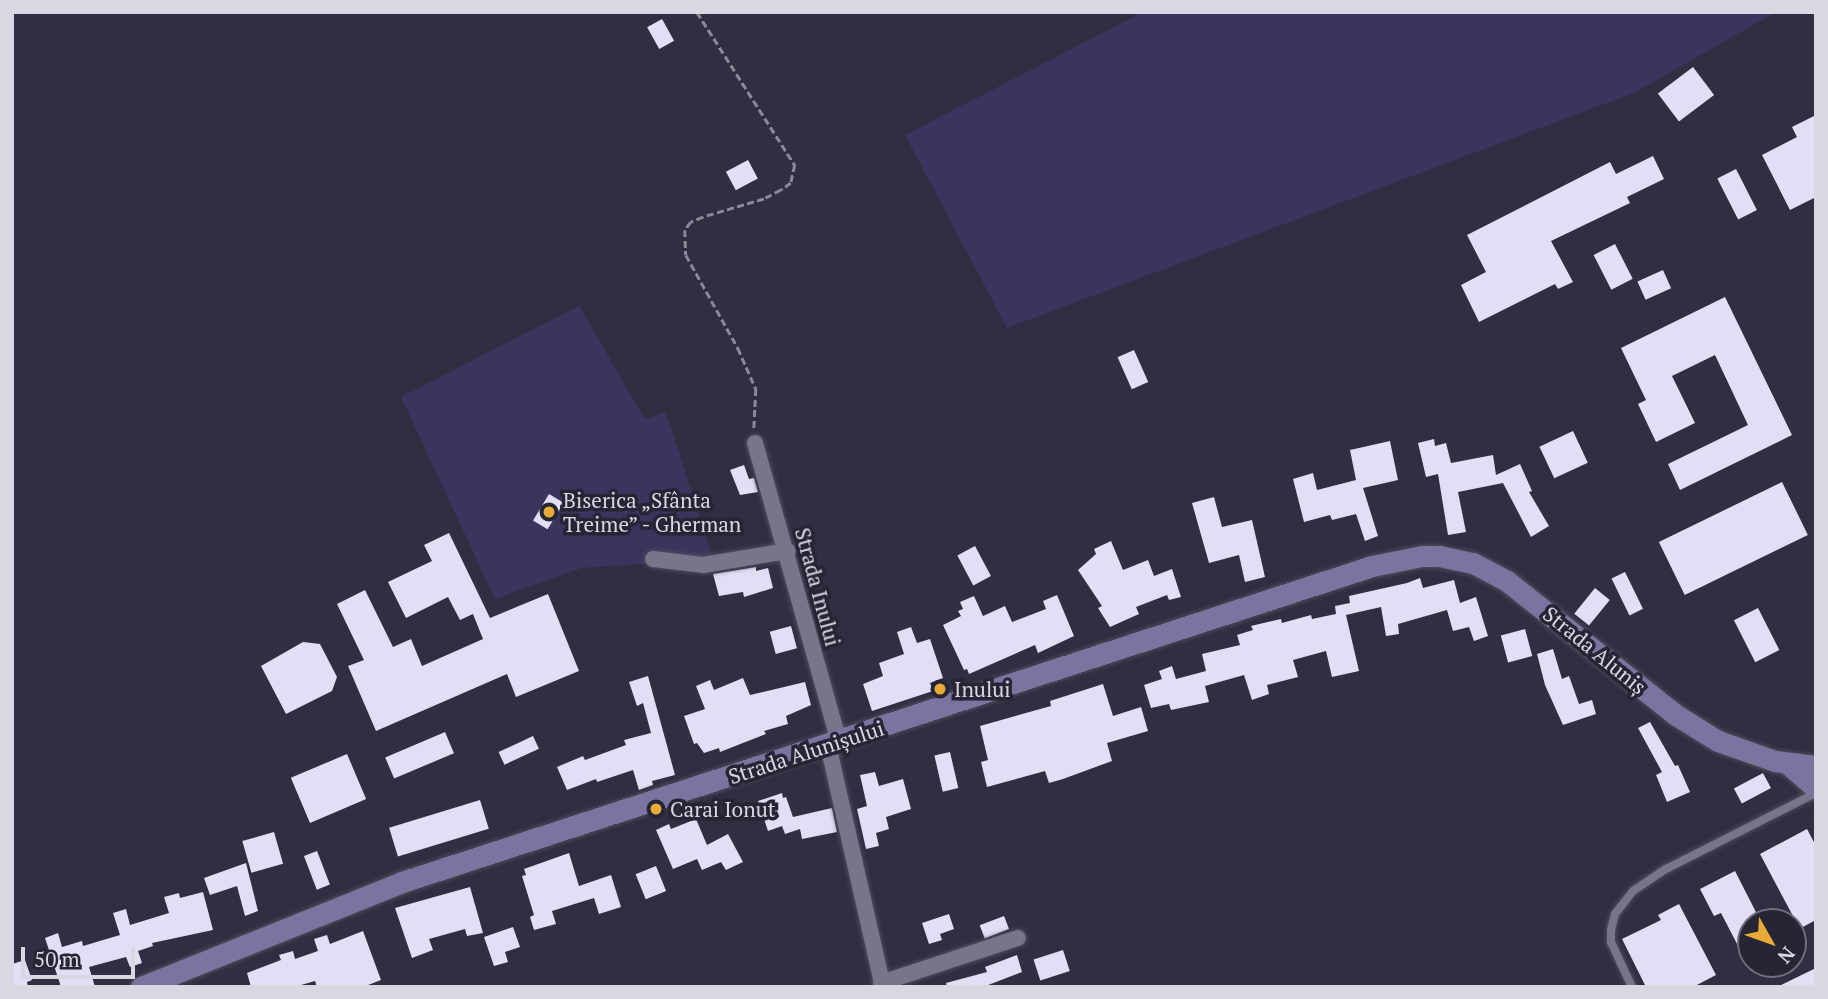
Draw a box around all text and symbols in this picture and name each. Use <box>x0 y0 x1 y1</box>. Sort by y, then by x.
place label: Biserica „Sfânta Treime” - Gherman <box>563 487 744 537</box>
marker: Biserica „Sfânta Treime” - Gherman <box>541 504 557 520</box>
street label: Strada Inului <box>790 525 846 649</box>
street label: Strada Aluniș <box>1538 601 1652 699</box>
place label: Inului <box>954 676 1011 702</box>
marker: Inului <box>932 681 948 697</box>
street label: Strada Alunișului <box>725 715 887 789</box>
place label: Carai Ionut <box>670 796 776 822</box>
marker: Carai Ionut <box>648 801 664 817</box>
north arrow <box>1737 908 1807 978</box>
scale bar <box>24 932 138 976</box>
text: N <box>1773 942 1801 969</box>
text: 50 m <box>34 945 80 973</box>

